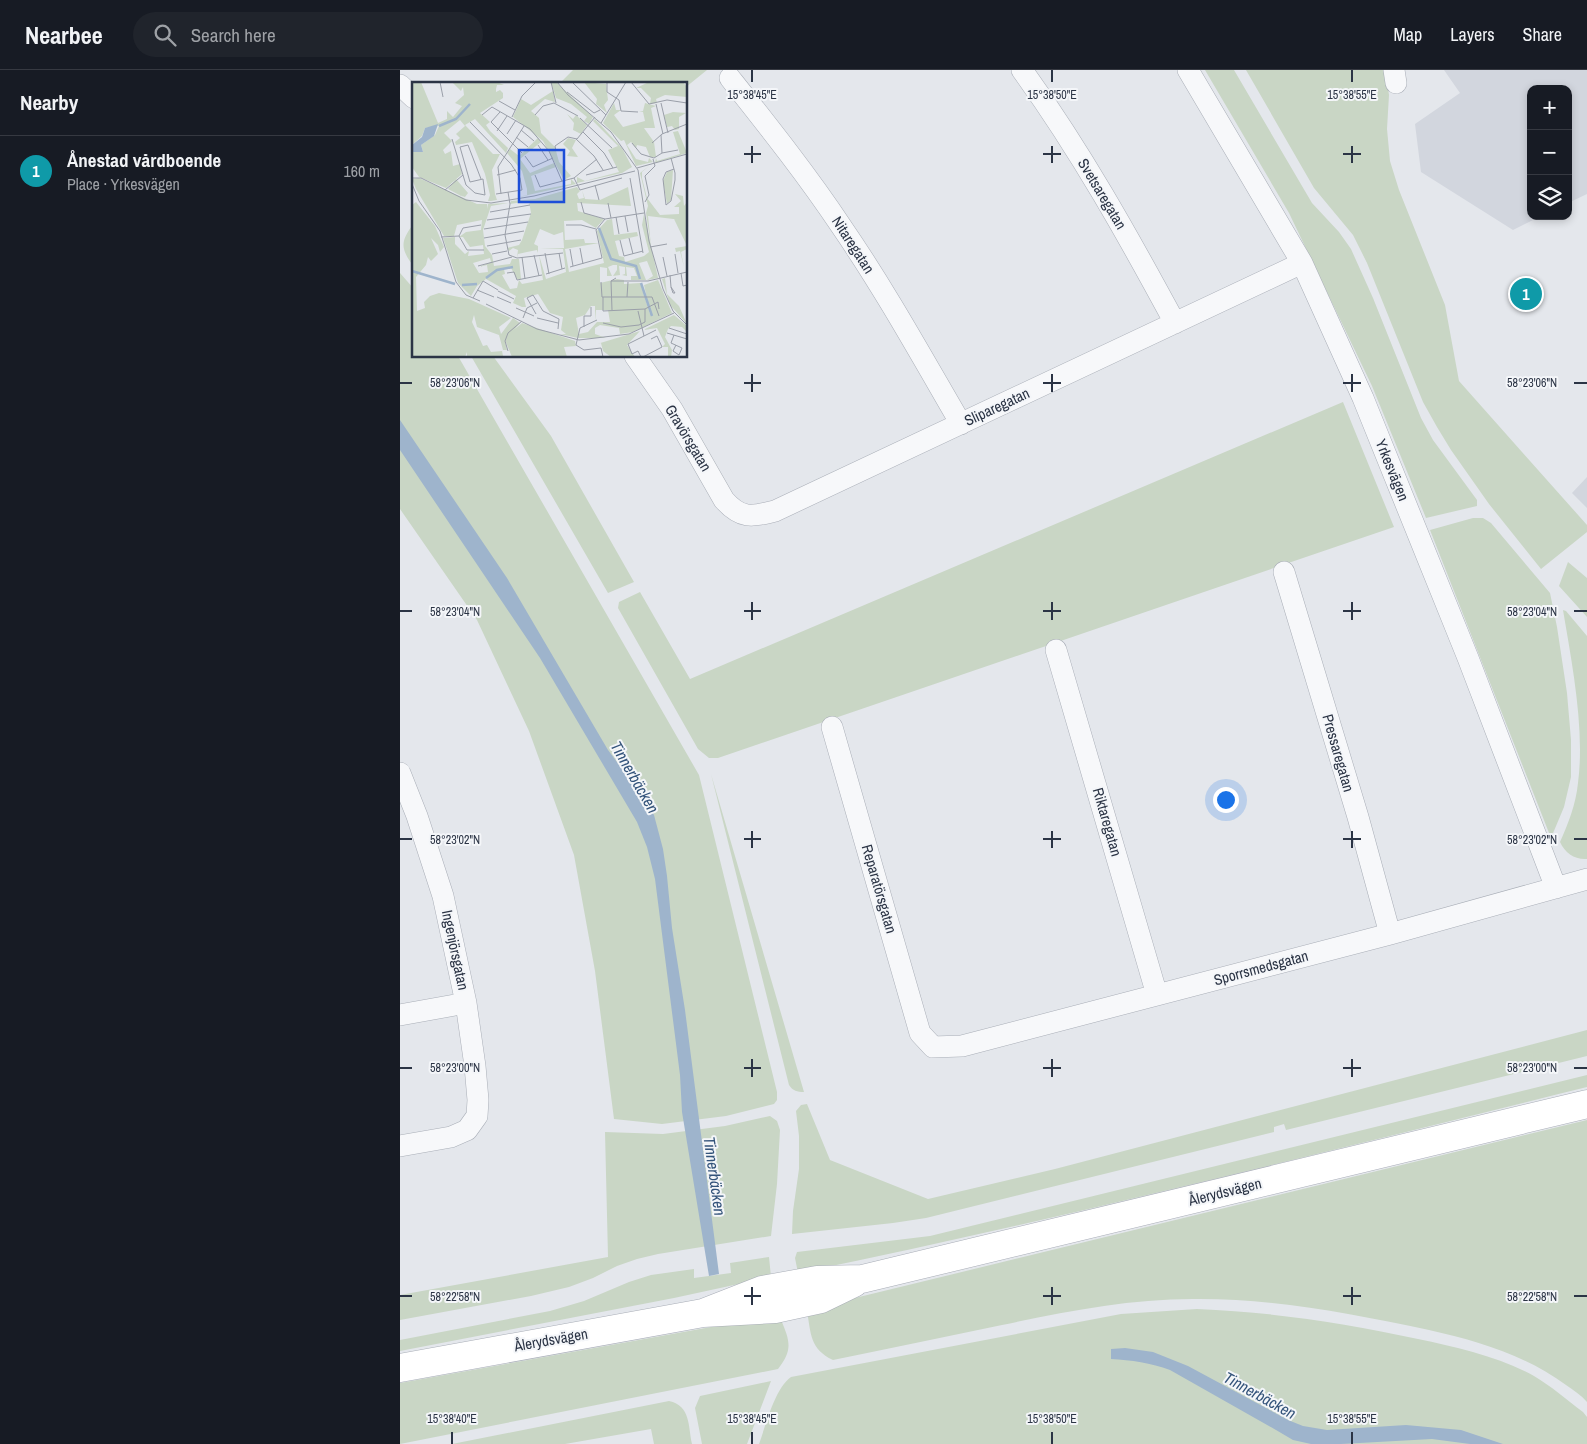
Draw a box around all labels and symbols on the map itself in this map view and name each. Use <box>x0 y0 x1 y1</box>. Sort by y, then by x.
inset map <box>412 82 688 358</box>
text: 15°38'45"E <box>727 87 777 103</box>
text: 15°38'50"E <box>1027 87 1077 103</box>
text: 15°38'55"E <box>1327 87 1377 103</box>
street label: Svetsaregatan <box>1073 154 1132 233</box>
street label: Nitaregatan <box>827 212 880 277</box>
pin: 1 <box>1510 275 1542 313</box>
text: 58°23'06"N <box>430 375 480 391</box>
text: 58°23'06"N <box>1507 375 1557 391</box>
street label: Sliparegatan <box>961 382 1033 431</box>
street label: Gravörsgatan <box>660 400 717 475</box>
street label: Yrkesvägen <box>1371 436 1414 504</box>
text: 58°23'04"N <box>430 604 480 620</box>
text: 58°23'04"N <box>1507 604 1557 620</box>
street label: Pressaregatan <box>1317 712 1360 794</box>
water label: Tinnerbäcken <box>606 737 664 817</box>
street label: Riktaregatan <box>1088 785 1127 859</box>
your location <box>1213 787 1239 813</box>
text: 58°23'02"N <box>430 832 480 848</box>
text: 58°23'02"N <box>1507 832 1557 848</box>
street label: Reparatörsgatan <box>857 842 902 936</box>
street label: Ingenjörsgatan <box>437 908 474 992</box>
street label: Sporrsmedsgatan <box>1211 945 1310 990</box>
text: 58°23'00"N <box>430 1060 480 1076</box>
text: 58°23'00"N <box>1507 1060 1557 1076</box>
water label: Tinnerbäcken <box>699 1135 731 1217</box>
street label: Ålerydsvägen <box>1185 1172 1264 1211</box>
text: 58°22'58"N <box>430 1289 480 1305</box>
text: 58°22'58"N <box>1507 1289 1557 1305</box>
street label: Ålerydsvägen <box>511 1323 589 1356</box>
water label: Tinnerbäcken <box>1220 1366 1300 1424</box>
text: 15°38'40"E <box>427 1411 477 1427</box>
text: 15°38'45"E <box>727 1411 777 1427</box>
text: 15°38'50"E <box>1027 1411 1077 1427</box>
text: 15°38'55"E <box>1327 1411 1377 1427</box>

